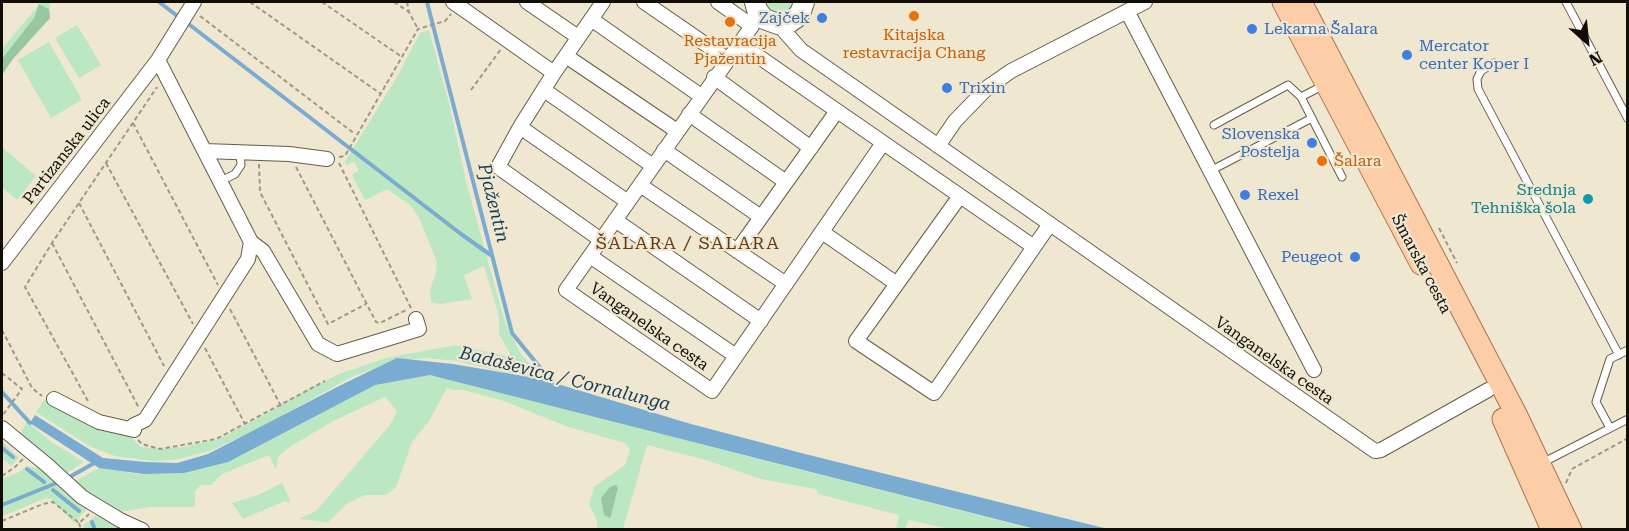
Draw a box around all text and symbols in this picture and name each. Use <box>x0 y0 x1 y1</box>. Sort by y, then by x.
place label: Zajček <box>759 8 810 28</box>
marker: Kitajska restavracija Chang <box>907 9 921 23</box>
marker: Zajček <box>815 11 829 25</box>
north arrow <box>1557 12 1617 72</box>
marker: Restavracija Pjažentin <box>723 15 737 29</box>
place label: Lekarna Šalara <box>1264 19 1378 39</box>
marker: Lekarna Šalara <box>1245 22 1259 36</box>
place label: Kitajska restavracija Chang <box>843 25 985 63</box>
place label: Restavracija Pjažentin <box>683 31 777 69</box>
place label: Mercator center Koper I <box>1419 36 1529 74</box>
text: N <box>1586 47 1605 70</box>
marker: Mercator center Koper I <box>1400 48 1414 62</box>
place label: Trixin <box>959 78 1006 98</box>
marker: Trixin <box>940 81 954 95</box>
street label: Partizanska ulica <box>19 94 115 208</box>
place label: Slovenska Postelja <box>1222 124 1300 162</box>
marker: Slovenska Postelja <box>1305 136 1319 150</box>
place label: Šalara <box>1334 151 1381 171</box>
marker: Šalara <box>1315 154 1329 168</box>
water label: Pjažentin <box>473 161 513 245</box>
place label: Srednja Tehniška šola <box>1471 180 1576 218</box>
place label: Rexel <box>1257 185 1299 205</box>
marker: Rexel <box>1238 188 1252 202</box>
marker: Srednja Tehniška šola <box>1581 192 1595 206</box>
street label: Šmarska cesta <box>1387 211 1455 317</box>
district label: ŠALARA / SALARA <box>596 233 780 255</box>
place label: Peugeot <box>1281 247 1343 267</box>
marker: Peugeot <box>1348 250 1362 264</box>
street label: Vanganelska cesta <box>586 279 712 375</box>
street label: Vanganelska cesta <box>1211 313 1337 409</box>
water label: Badaševica / Cornalunga <box>457 342 673 416</box>

